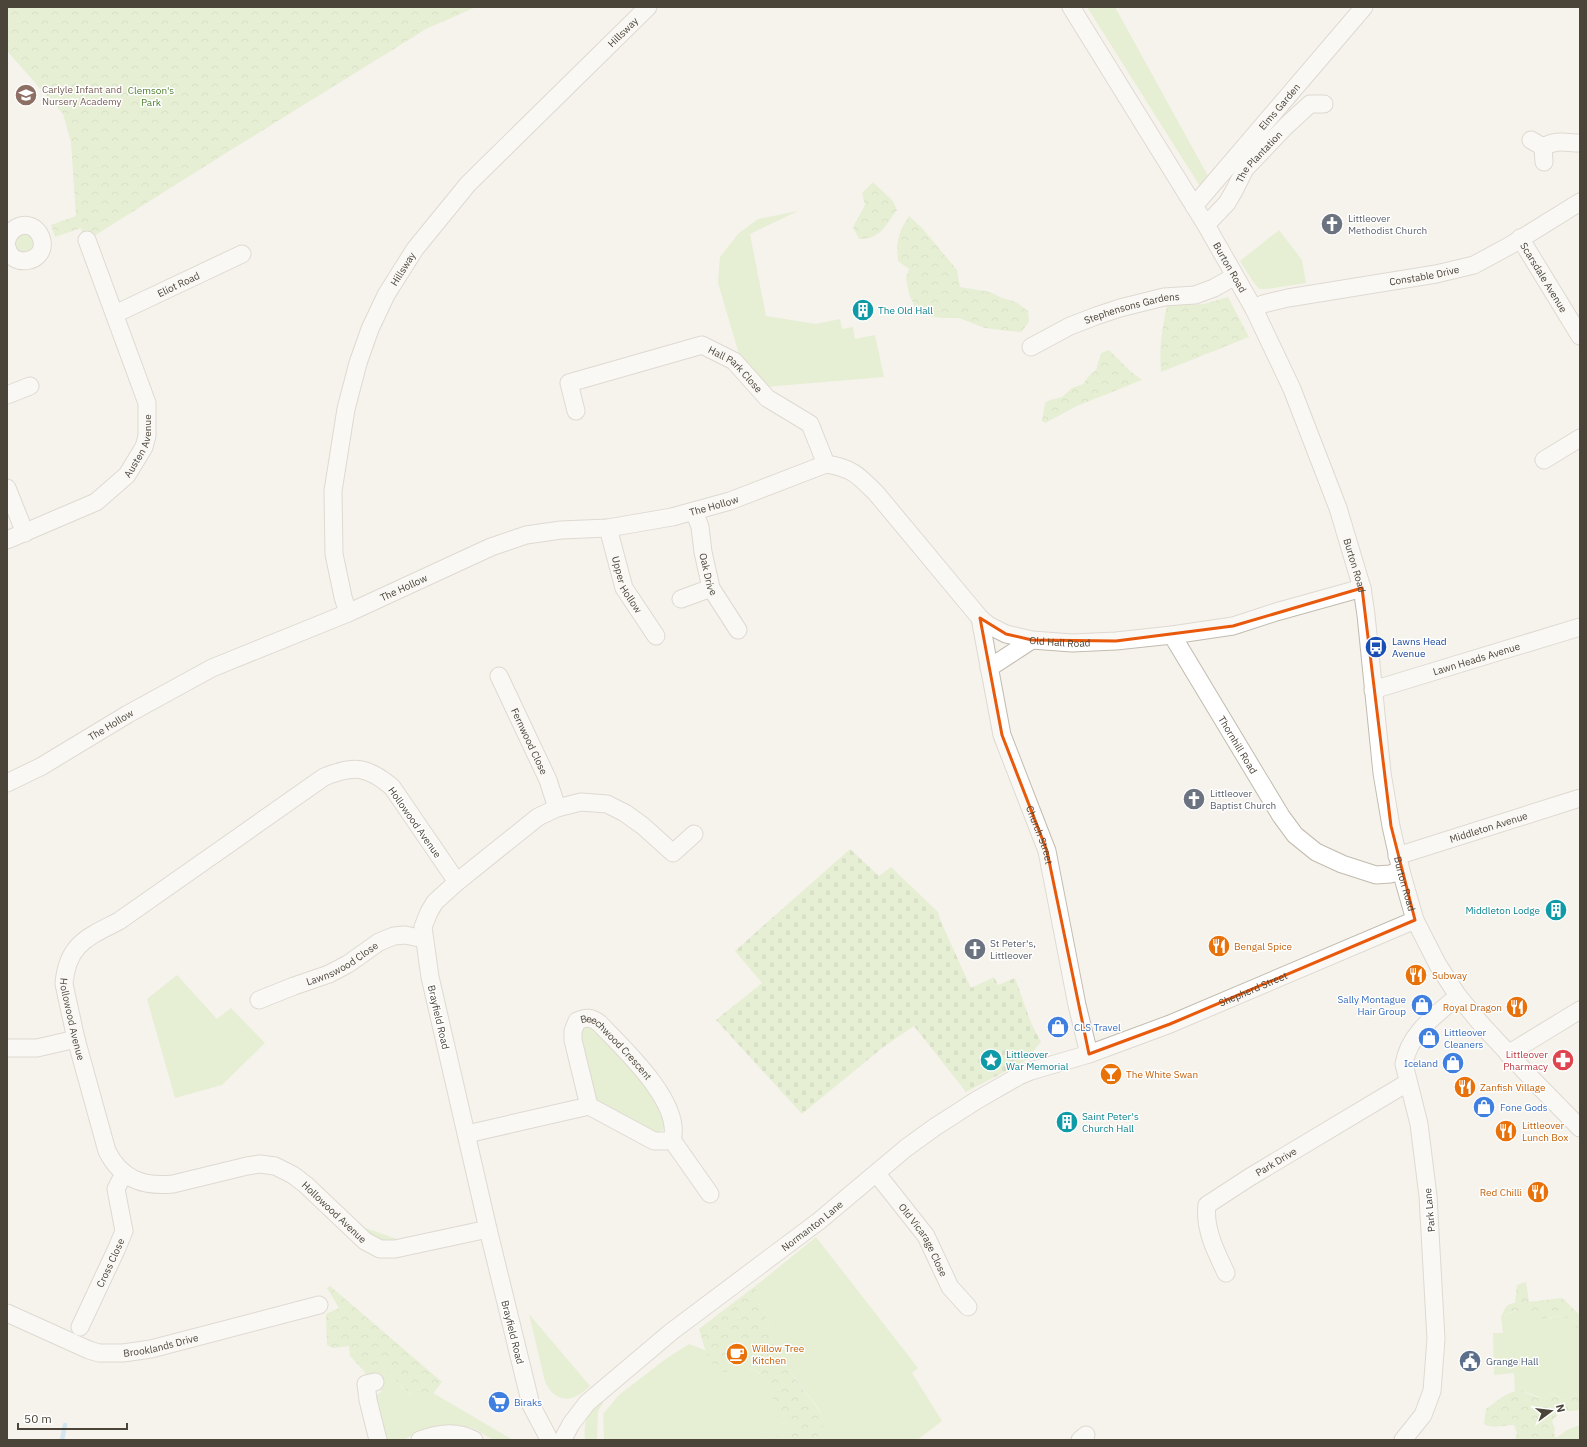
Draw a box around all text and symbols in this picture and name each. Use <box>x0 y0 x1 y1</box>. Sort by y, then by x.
street label: Hillsway <box>605 14 641 50</box>
street label: Elms Garden <box>1256 81 1303 133</box>
school or university icon: Carlyle Infant and Nursery Academy <box>13 82 39 108</box>
place label: Carlyle Infant and Nursery Academy <box>42 83 122 108</box>
park label: Clemson's Park <box>128 84 174 109</box>
street label: The Plantation <box>1233 128 1285 185</box>
church icon: Littleover Methodist Church <box>1319 211 1345 237</box>
place label: Littleover Methodist Church <box>1348 212 1427 237</box>
street label: Burton Road <box>1210 240 1249 295</box>
street label: Scarsdale Avenue <box>1517 240 1570 315</box>
street label: Hillsway <box>387 250 419 288</box>
street label: Constable Drive <box>1388 263 1461 288</box>
street label: Eliot Road <box>155 269 202 300</box>
street label: Stephensons Gardens <box>1082 290 1180 327</box>
building icon: The Old Hall <box>850 297 876 323</box>
place label: The Old Hall <box>878 304 933 317</box>
street label: Hall Park Close <box>706 343 765 396</box>
street label: Austen Avenue <box>121 414 154 480</box>
street label: The Hollow <box>688 492 741 519</box>
street label: Burton Road <box>1340 537 1369 593</box>
street label: Oak Drive <box>696 552 720 599</box>
street label: Upper Hollow <box>609 555 645 616</box>
street label: The Hollow <box>378 571 430 604</box>
street label: Old Hall Road <box>1029 634 1091 650</box>
bus stop icon: Lawns Head Avenue <box>1363 634 1389 660</box>
place label: Lawns Head Avenue <box>1392 635 1447 660</box>
street label: Lawn Heads Avenue <box>1431 639 1522 678</box>
street label: The Hollow <box>86 706 136 744</box>
street label: Fernwood Close <box>508 706 551 777</box>
street label: Thornhill Road <box>1215 714 1260 776</box>
street label: Hollowood Avenue <box>385 784 444 861</box>
church icon: Littleover Baptist Church <box>1181 786 1207 812</box>
place label: Littleover Baptist Church <box>1210 787 1276 812</box>
street label: Church Street <box>1023 804 1056 866</box>
street label: Middleton Avenue <box>1448 809 1530 846</box>
street label: Burton Road <box>1391 855 1418 913</box>
building icon: Middleton Lodge <box>1543 897 1569 923</box>
place label: Middleton Lodge <box>1465 904 1541 917</box>
restaurant icon: Bengal Spice <box>1206 933 1232 959</box>
church icon: St Peter's, Littleover <box>962 936 988 962</box>
place label: St Peter's, Littleover <box>990 937 1036 962</box>
street label: Lawnswood Close <box>304 939 381 988</box>
place label: Bengal Spice <box>1234 940 1292 953</box>
restaurant icon: Subway <box>1403 962 1429 988</box>
street label: Shepherd Street <box>1217 969 1290 1010</box>
place label: Subway <box>1432 969 1467 982</box>
street label: Hollowood Avenue <box>57 977 88 1062</box>
street label: Brayfield Road <box>425 984 452 1050</box>
shop icon: Sally Montague Hair Group <box>1409 992 1435 1018</box>
place label: Sally Montague Hair Group <box>1338 993 1407 1018</box>
restaurant icon: Royal Dragon <box>1504 994 1530 1020</box>
place label: Royal Dragon <box>1443 1001 1502 1014</box>
street label: Beechwood Crescent <box>579 1012 655 1083</box>
shop icon: CLS Travel <box>1045 1014 1071 1040</box>
place label: CLS Travel <box>1074 1021 1121 1034</box>
shop icon: Littleover Cleaners <box>1416 1025 1442 1051</box>
place label: Littleover Cleaners <box>1444 1026 1487 1051</box>
place icon: Littleover War Memorial <box>978 1047 1004 1073</box>
pharmacy icon: Littleover Pharmacy <box>1550 1047 1576 1073</box>
place label: Littleover War Memorial <box>1006 1048 1069 1073</box>
place label: Littleover Pharmacy <box>1503 1048 1548 1073</box>
shop icon: Iceland <box>1440 1050 1466 1076</box>
place label: Iceland <box>1404 1057 1438 1070</box>
bar icon: The White Swan <box>1098 1061 1124 1087</box>
place label: The White Swan <box>1126 1068 1198 1081</box>
restaurant icon: Zanfish Village <box>1452 1074 1478 1100</box>
place label: Zanfish Village <box>1480 1081 1546 1094</box>
shop icon: Fone Gods <box>1471 1094 1497 1120</box>
place label: Fone Gods <box>1500 1101 1548 1114</box>
building icon: Saint Peter's Church Hall <box>1054 1109 1080 1135</box>
place label: Saint Peter's Church Hall <box>1082 1110 1139 1135</box>
restaurant icon: Littleover Lunch Box <box>1493 1118 1519 1144</box>
place label: Littleover Lunch Box <box>1522 1119 1568 1144</box>
street label: Park Drive <box>1253 1144 1300 1179</box>
street label: Hollowood Avenue <box>299 1179 369 1246</box>
restaurant icon: Red Chilli <box>1525 1179 1551 1205</box>
place label: Red Chilli <box>1480 1186 1522 1199</box>
street label: Park Lane <box>1421 1187 1438 1233</box>
street label: Normanton Lane <box>779 1197 846 1254</box>
street label: Old Vicarage Close <box>896 1201 950 1279</box>
street label: Cross Close <box>94 1236 127 1289</box>
street label: Brayfield Road <box>498 1299 527 1365</box>
street label: Brooklands Drive <box>122 1331 200 1360</box>
cafe icon: Willow Tree Kitchen <box>724 1341 750 1367</box>
place label: Willow Tree Kitchen <box>752 1342 805 1367</box>
public building icon: Grange Hall <box>1457 1348 1483 1374</box>
place label: Grange Hall <box>1486 1355 1539 1368</box>
supermarket icon: Biraks <box>486 1389 512 1415</box>
north arrow <box>1531 1391 1571 1431</box>
place label: Biraks <box>514 1396 542 1409</box>
text: N <box>1553 1403 1568 1414</box>
scale bar <box>18 1405 127 1431</box>
text: 50 m <box>24 1411 52 1426</box>

